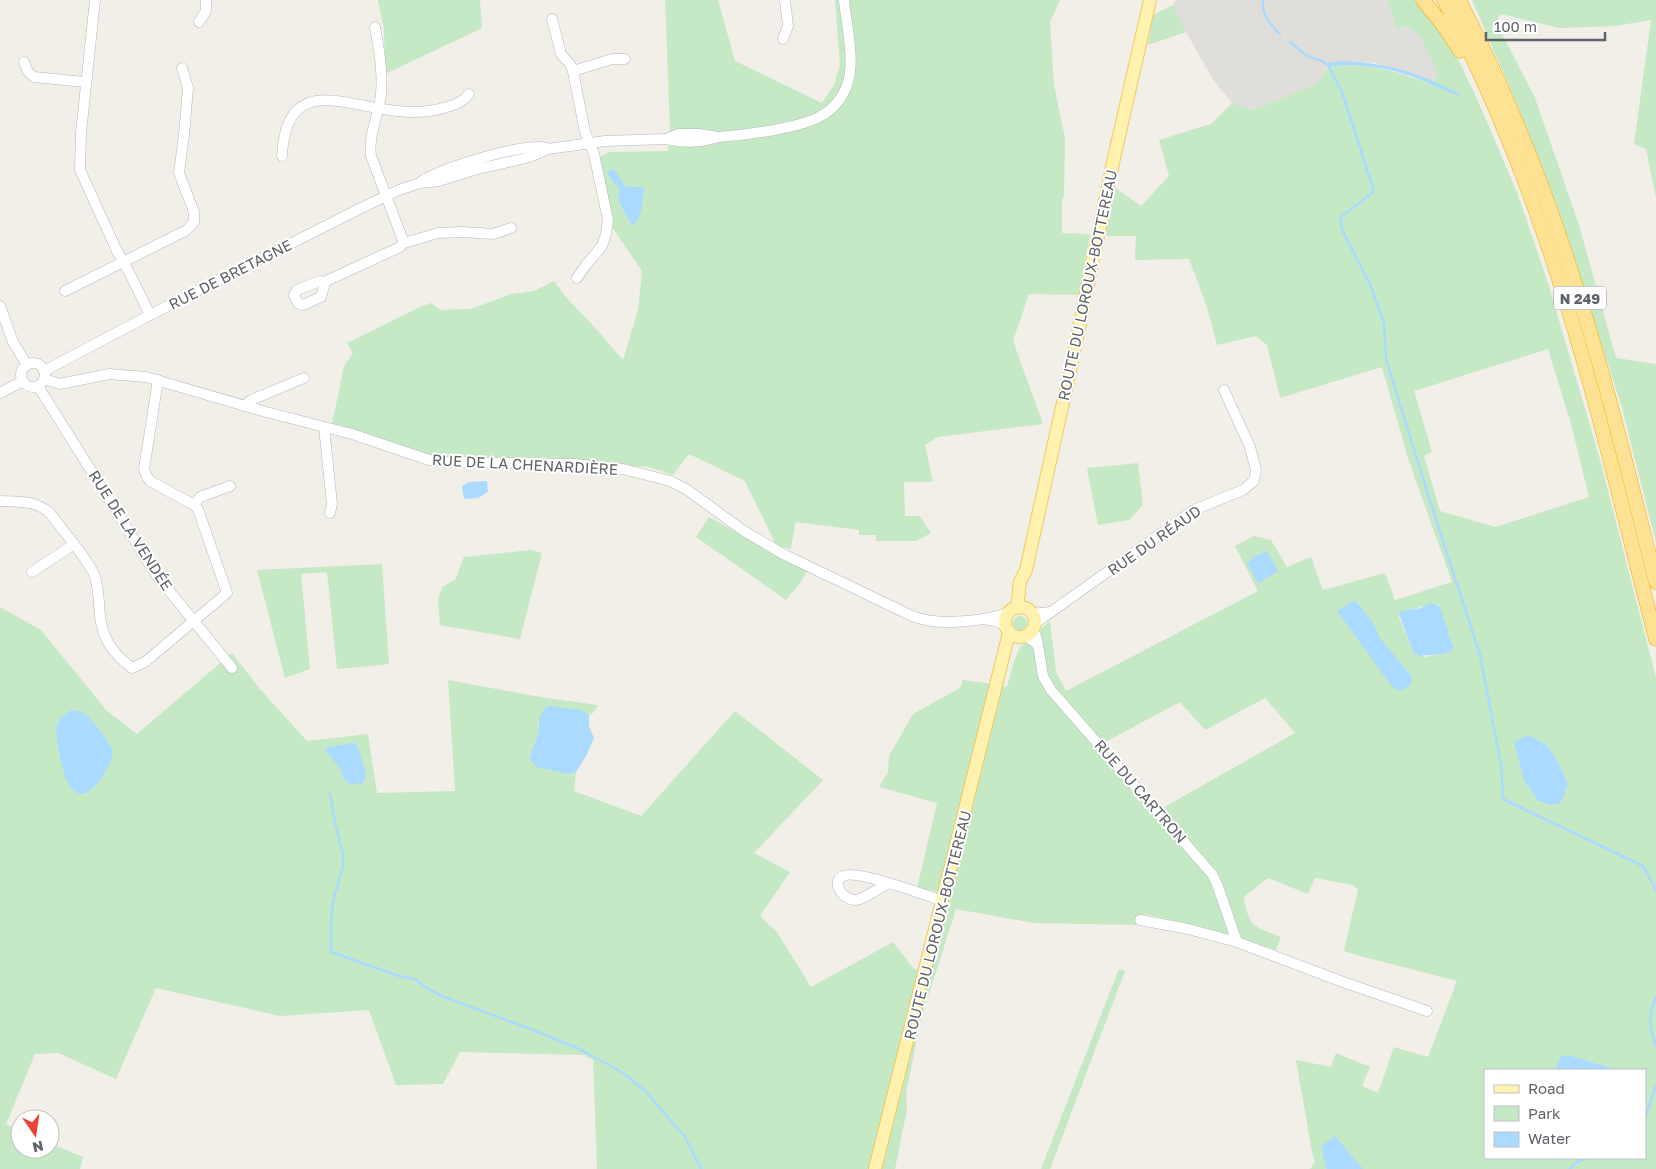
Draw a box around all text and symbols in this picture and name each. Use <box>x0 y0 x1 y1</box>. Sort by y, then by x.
scale bar <box>1486 10 1605 42</box>
text: 100 m <box>1494 17 1537 35</box>
street label: ROUTE DU LOROUX-BOTTEREAU <box>1054 168 1120 402</box>
street label: RUE DE BRETAGNE <box>165 235 295 313</box>
road number: N 249 <box>1554 286 1606 310</box>
street label: RUE DE LA CHENARDIÈRE <box>432 450 618 478</box>
street label: RUE DE LA VENDÉE <box>85 467 177 593</box>
street label: RUE DU RÉAUD <box>1104 501 1204 579</box>
street label: RUE DU CARTRON <box>1091 736 1191 846</box>
street label: ROUTE DU LOROUX-BOTTEREAU <box>900 809 974 1041</box>
legend <box>1484 1069 1646 1159</box>
text: Road <box>1528 1079 1565 1097</box>
text: Park <box>1528 1104 1561 1122</box>
north arrow <box>10 1109 60 1159</box>
text: Water <box>1528 1129 1571 1147</box>
text: N <box>31 1138 45 1157</box>

